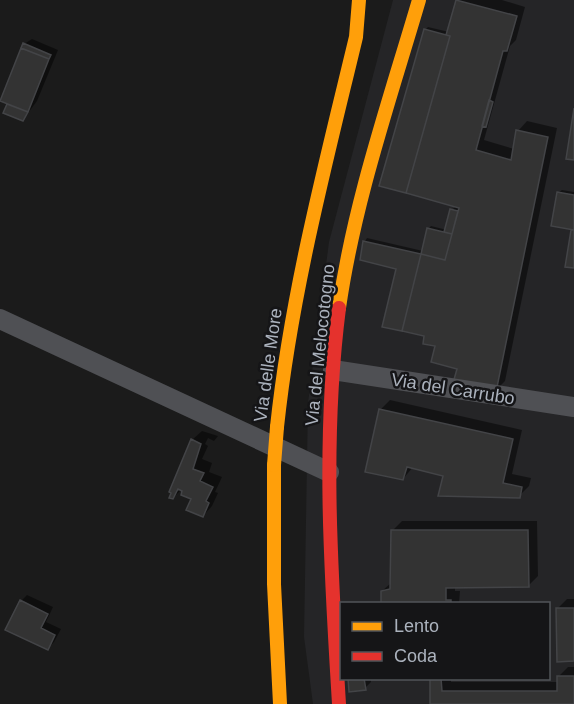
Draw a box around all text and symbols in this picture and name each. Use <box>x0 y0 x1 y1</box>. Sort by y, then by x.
street label: Via del Melocotogno <box>302 263 338 427</box>
street label: Via delle More <box>250 307 286 423</box>
street label: Via del Carrubo <box>390 369 516 409</box>
legend <box>340 602 550 680</box>
text: Lento <box>394 616 439 636</box>
text: Coda <box>394 646 438 666</box>

